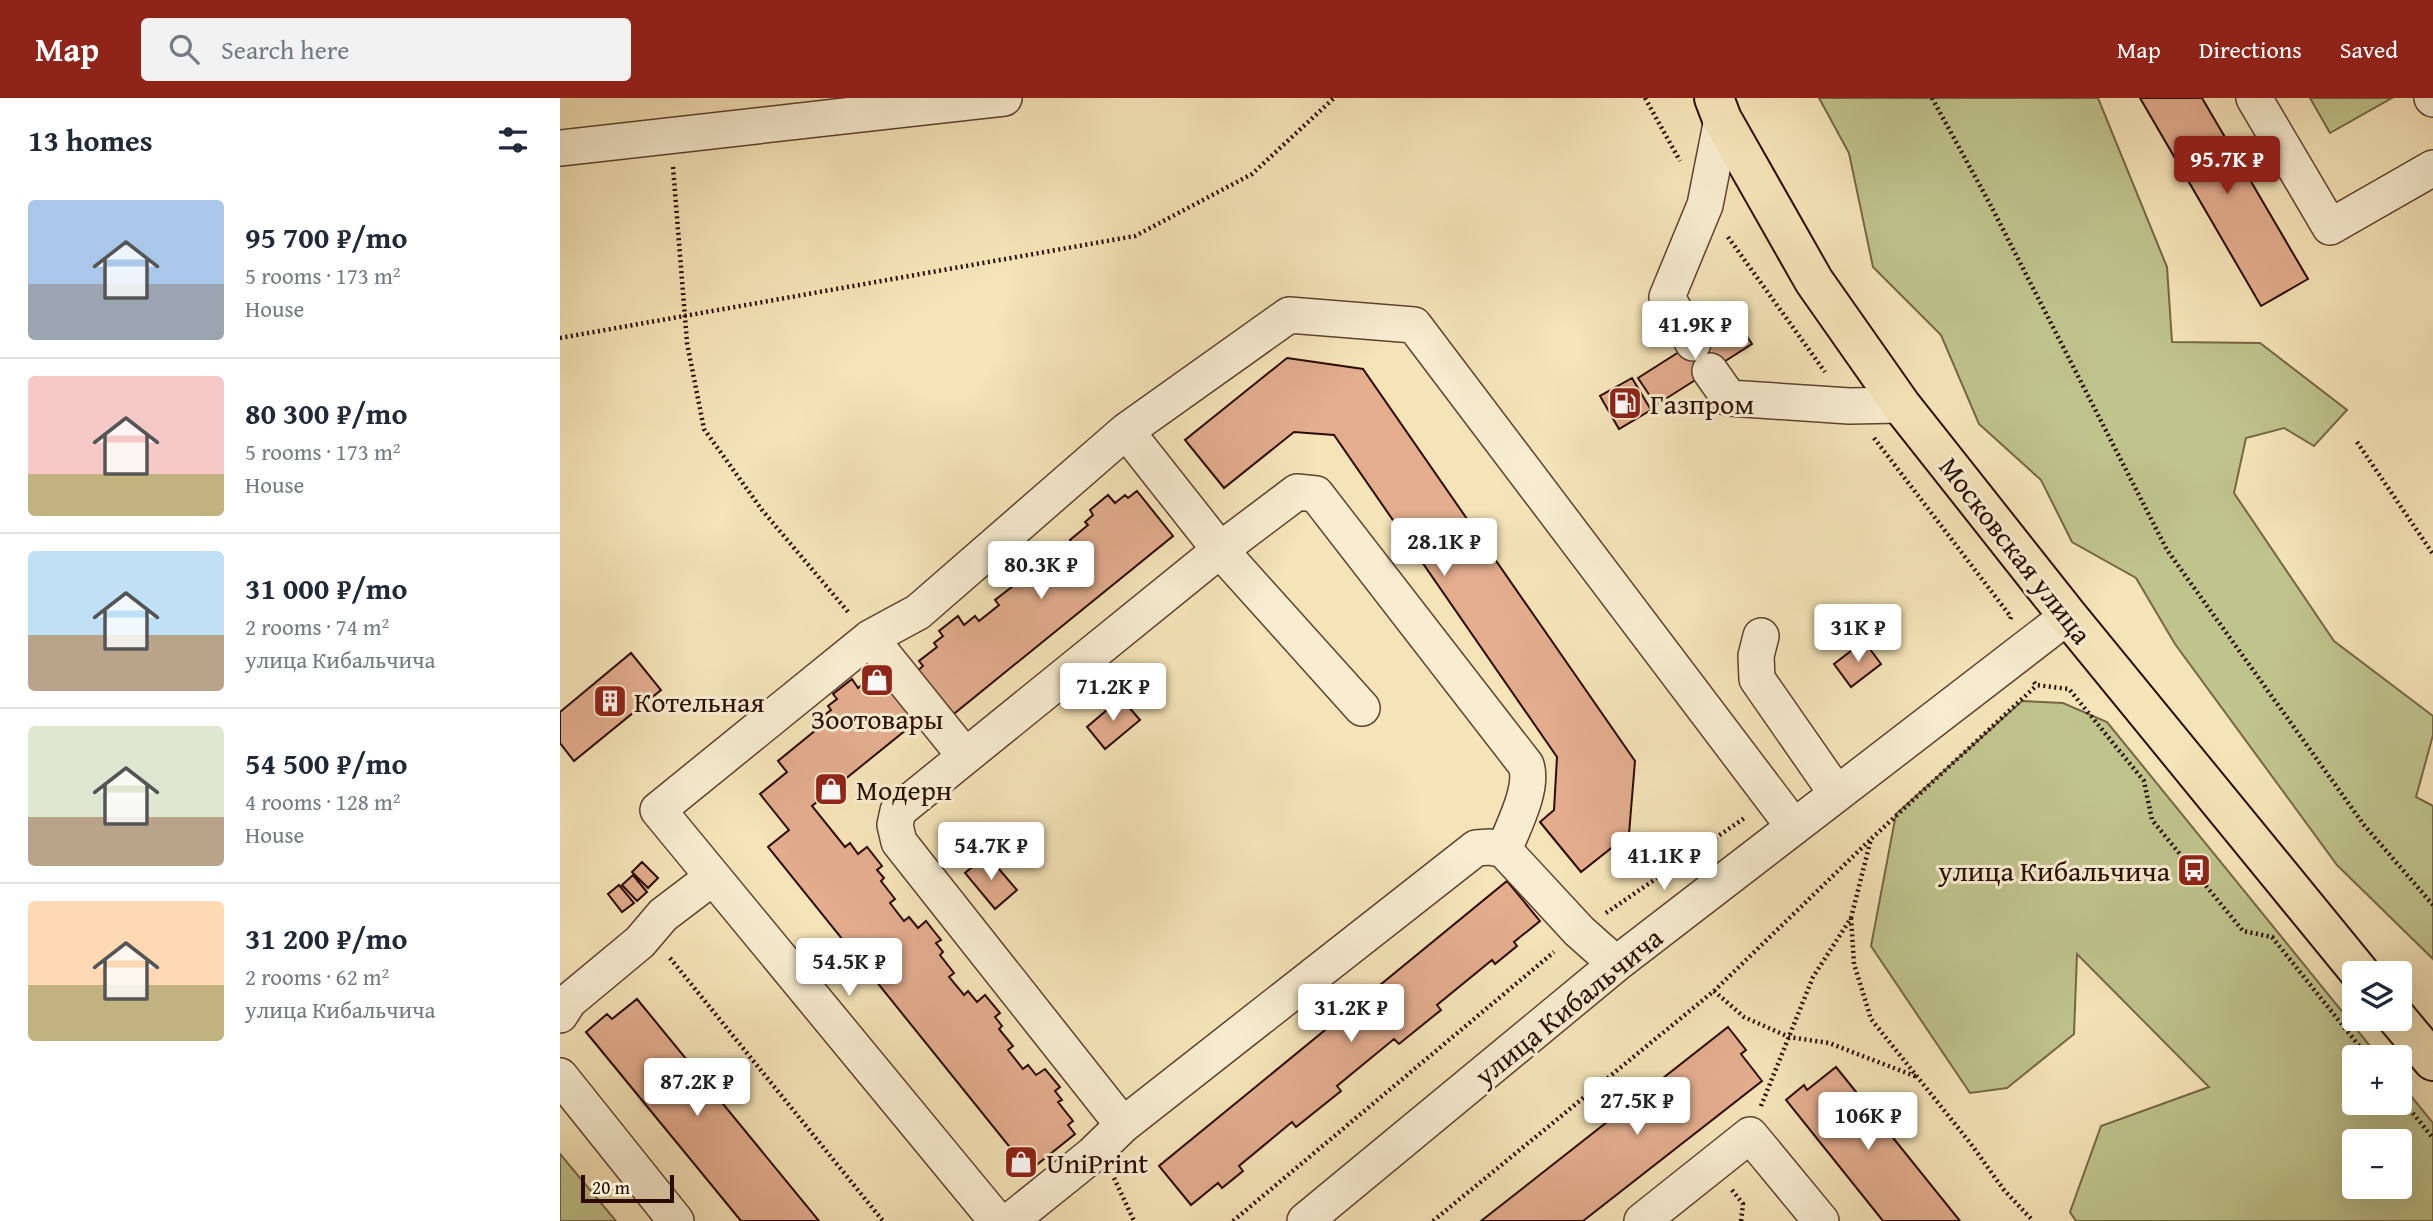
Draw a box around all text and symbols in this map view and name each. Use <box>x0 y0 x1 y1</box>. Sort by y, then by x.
search box <box>141 18 631 81</box>
text: Map <box>35 25 99 73</box>
icon: search <box>165 30 203 68</box>
text: Search here <box>221 30 349 69</box>
text: Map <box>2117 32 2161 67</box>
text: Directions <box>2199 32 2302 67</box>
text: Saved <box>2340 32 2398 67</box>
text: 13 homes <box>28 118 153 162</box>
icon: filters <box>494 121 532 159</box>
pin: 95.7K ₽ <box>2162 136 2292 196</box>
text: 95.7K ₽ <box>2190 142 2264 175</box>
text: 95 700 ₽/mo <box>245 215 408 259</box>
icon: home <box>84 228 168 312</box>
text: 5 rooms · 173 m² <box>245 259 400 292</box>
text: House <box>245 292 304 325</box>
pin: 41.9K ₽ <box>1630 302 1760 361</box>
text: 41.9K ₽ <box>1658 307 1732 340</box>
place label: Газпром <box>1650 383 1754 424</box>
fuel station icon: Газпром <box>1606 384 1644 422</box>
text: 80 300 ₽/mo <box>245 391 408 435</box>
icon: home <box>84 404 168 488</box>
text: 5 rooms · 173 m² <box>245 435 400 468</box>
street label: Московская улица <box>1930 448 2103 653</box>
text: House <box>245 468 304 501</box>
pin: 28.1K ₽ <box>1379 518 1509 578</box>
text: 28.1K ₽ <box>1407 524 1481 557</box>
pin: 80.3K ₽ <box>976 542 1106 601</box>
text: 80.3K ₽ <box>1004 547 1078 580</box>
text: 31 000 ₽/mo <box>245 566 408 610</box>
icon: home <box>84 579 168 663</box>
pin: 31K ₽ <box>1809 604 1907 664</box>
text: 2 rooms · 74 m² <box>245 610 389 643</box>
text: 31K ₽ <box>1830 610 1886 643</box>
text: улица Кибальчича <box>245 643 435 676</box>
shop icon: Зоотовары <box>858 661 896 699</box>
pin: 71.2K ₽ <box>1048 664 1178 723</box>
text: 71.2K ₽ <box>1076 669 1150 702</box>
place label: Котельная <box>634 681 765 722</box>
building icon: Котельная <box>591 682 629 720</box>
place label: Зоотовары <box>811 698 943 739</box>
text: 54 500 ₽/mo <box>245 741 408 785</box>
icon: home <box>84 754 168 838</box>
place label: Модерн <box>856 769 952 810</box>
shop icon: Модерн <box>812 770 850 808</box>
text: 4 rooms · 128 m² <box>245 785 400 818</box>
text: House <box>245 818 304 851</box>
pin: 54.7K ₽ <box>926 822 1056 882</box>
text: 54.7K ₽ <box>954 828 1028 861</box>
pin: 41.1K ₽ <box>1599 832 1729 892</box>
text: 41.1K ₽ <box>1627 838 1701 871</box>
place label: улица Кибальчича <box>1937 850 2171 891</box>
bus stop icon: улица Кибальчича <box>2175 851 2213 889</box>
text: 31 200 ₽/mo <box>245 916 408 960</box>
street label: улица Кибальчича <box>1464 917 1672 1096</box>
icon: home <box>84 929 168 1013</box>
pin: 54.5K ₽ <box>784 939 914 998</box>
text: 54.5K ₽ <box>812 944 886 977</box>
text: 2 rooms · 62 m² <box>245 960 389 993</box>
map controls <box>2342 961 2412 1199</box>
button: layers <box>2342 961 2412 1031</box>
pin: 31.2K ₽ <box>1286 984 1416 1044</box>
text: 31.2K ₽ <box>1314 990 1388 1023</box>
text: улица Кибальчича <box>245 993 435 1026</box>
button: + <box>2342 1045 2412 1115</box>
pin: 87.2K ₽ <box>632 1058 762 1118</box>
text: 87.2K ₽ <box>660 1064 734 1097</box>
pin: 27.5K ₽ <box>1572 1077 1702 1137</box>
text: 27.5K ₽ <box>1600 1083 1674 1116</box>
pin: 106K ₽ <box>1811 1093 1925 1152</box>
text: 106K ₽ <box>1834 1098 1902 1131</box>
button: − <box>2342 1129 2412 1199</box>
place label: UniPrint <box>1046 1142 1148 1183</box>
shop icon: UniPrint <box>1002 1143 1040 1181</box>
scale bar <box>581 1172 674 1204</box>
text: 20 m <box>592 1173 630 1201</box>

